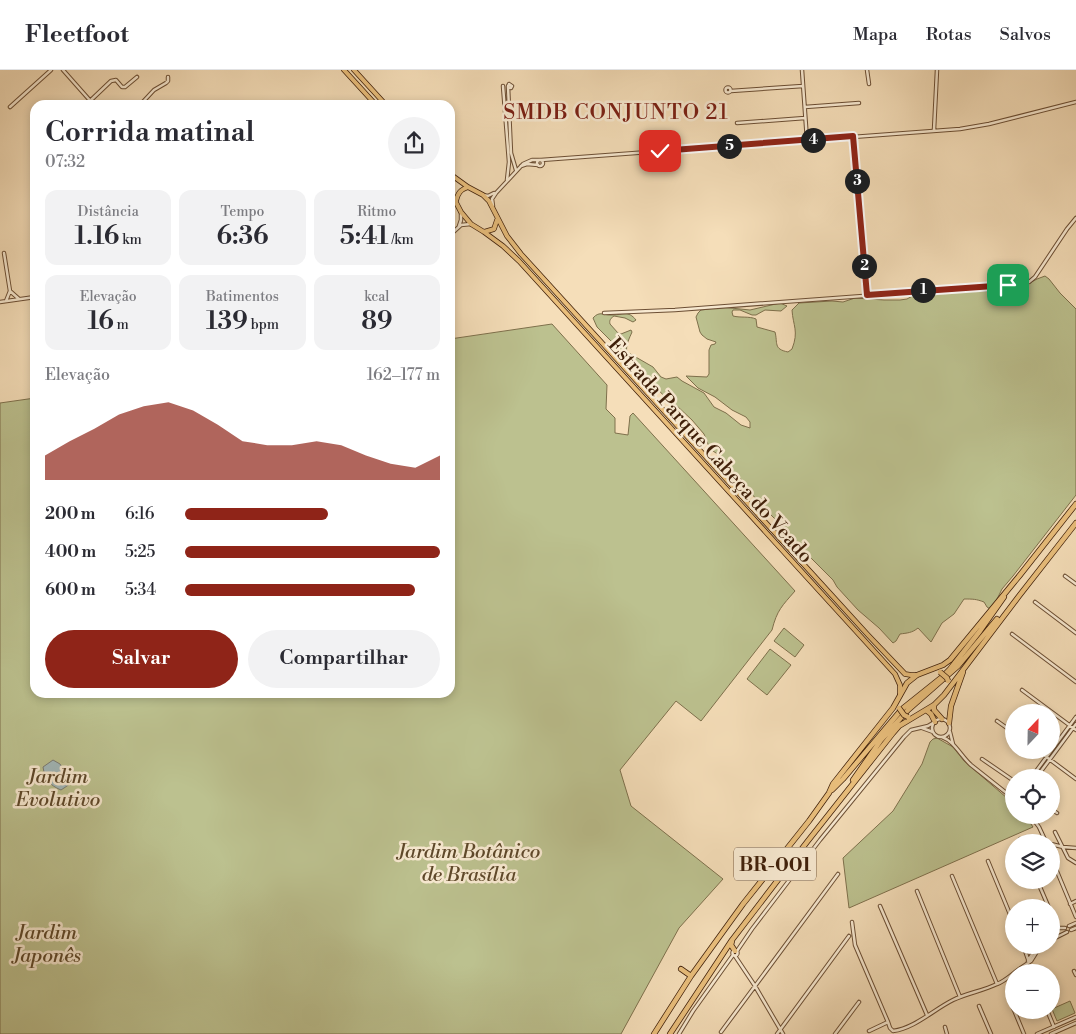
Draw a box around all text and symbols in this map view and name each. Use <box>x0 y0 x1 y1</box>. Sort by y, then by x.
text: Fleetfoot <box>25 20 129 50</box>
text: Mapa <box>853 23 898 46</box>
text: Rotas <box>926 23 972 46</box>
text: Salvos <box>1000 23 1051 46</box>
district label: SMDB CONJUNTO 21 <box>503 100 729 126</box>
text: Corrida matinal <box>45 115 254 150</box>
button: share <box>388 117 440 169</box>
pin: 4 <box>800 128 826 152</box>
pin <box>639 130 681 172</box>
text: 4 <box>809 131 818 149</box>
pin: 5 <box>716 134 742 158</box>
icon: check <box>646 137 674 165</box>
text: 5 <box>725 137 734 155</box>
text: 07:32 <box>45 152 85 172</box>
pin: 3 <box>844 168 870 194</box>
text: 3 <box>853 172 862 190</box>
text: Distância <box>78 203 139 221</box>
text: Tempo <box>221 203 264 221</box>
text: Ritmo <box>357 203 396 221</box>
text: 1.16 <box>75 221 119 252</box>
text: 6:36 <box>216 221 269 252</box>
text: 5:41 <box>340 221 389 252</box>
text: km <box>119 231 142 249</box>
text: /km <box>389 231 414 249</box>
pin: 2 <box>852 254 876 278</box>
text: 2 <box>860 257 869 275</box>
pin <box>987 264 1029 306</box>
icon: arrive <box>994 271 1022 299</box>
pin: 1 <box>910 278 936 302</box>
text: 1 <box>920 281 927 299</box>
text: Elevação <box>80 288 137 306</box>
text: Batimentos <box>206 288 279 306</box>
text: kcal <box>364 288 390 306</box>
text: 16 <box>87 306 114 337</box>
text: 139 <box>206 306 248 337</box>
text: 89 <box>361 306 392 337</box>
text: m <box>114 316 129 334</box>
text: bpm <box>248 316 279 334</box>
street label: Estrada Parque Cabeça do Veado <box>602 333 818 569</box>
text: Elevação <box>45 365 110 385</box>
text: 162–177 m <box>367 365 440 385</box>
text: 200 m <box>45 504 95 524</box>
text: 6:16 <box>125 504 154 524</box>
text: 400 m <box>45 542 96 562</box>
text: 5:25 <box>125 542 155 562</box>
text: 600 m <box>45 580 95 600</box>
text: 5:34 <box>125 580 156 600</box>
button: Salvar <box>45 630 238 688</box>
button: Compartilhar <box>248 630 440 688</box>
north arrow <box>1005 704 1060 759</box>
map controls <box>1005 704 1060 1019</box>
park label: Jardim Evolutivo <box>15 765 100 813</box>
button: locate <box>1005 769 1060 824</box>
button: layers <box>1005 834 1060 889</box>
park label: Jardim Botânico de Brasília <box>396 840 540 888</box>
road number: BR-001 <box>734 848 816 881</box>
button: + <box>1005 899 1060 954</box>
park label: Jardim Japonês <box>11 921 82 969</box>
button: − <box>1005 964 1060 1019</box>

